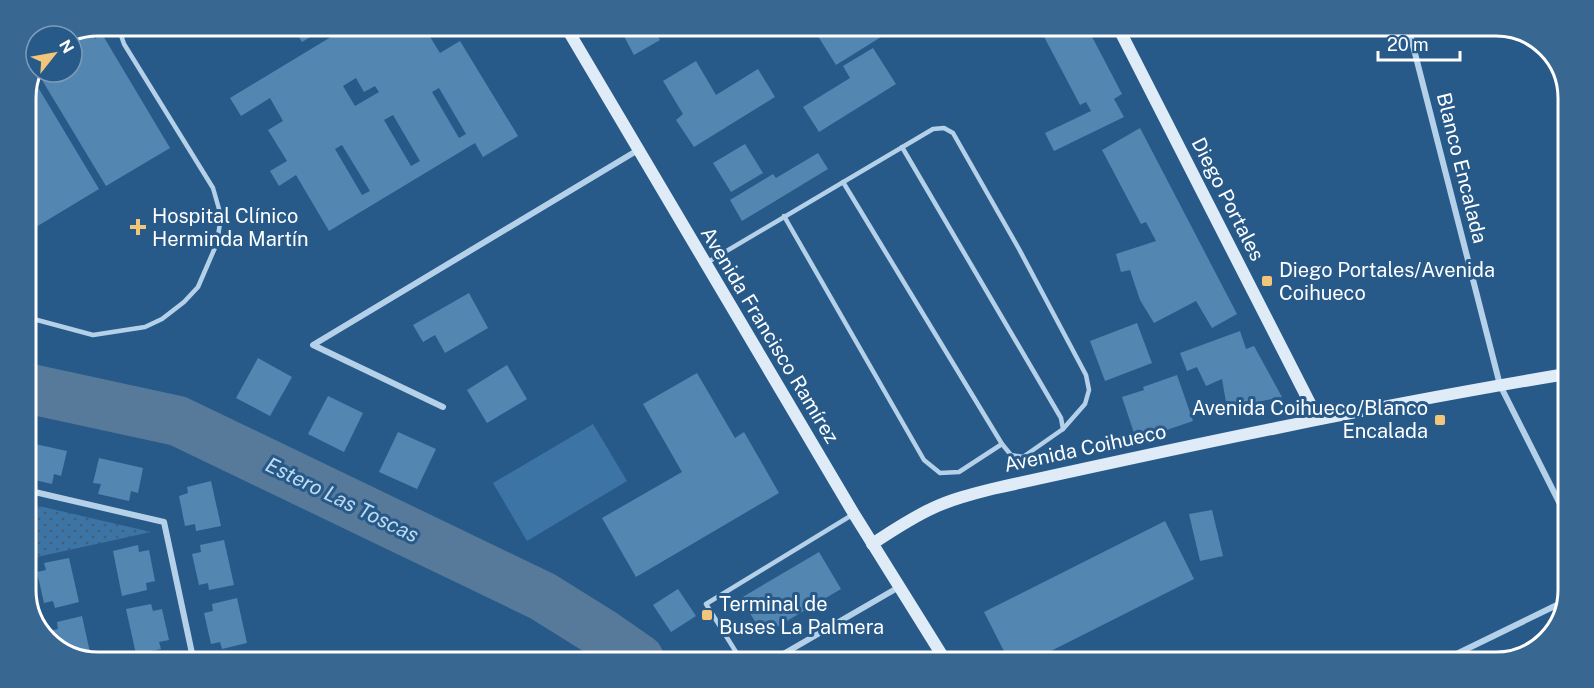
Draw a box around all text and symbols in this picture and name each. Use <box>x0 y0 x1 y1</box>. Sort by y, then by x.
north arrow <box>24 24 84 84</box>
scale bar <box>1378 24 1460 62</box>
text: 20 m <box>1387 34 1429 55</box>
text: N <box>55 36 78 57</box>
street label: Blanco Encalada <box>1432 90 1492 246</box>
street label: Diego Portales <box>1187 133 1269 265</box>
place label: Hospital Clínico Herminda Martín <box>152 204 309 251</box>
marker: Hospital Clínico Herminda Martín <box>129 218 147 236</box>
street label: Avenida Francisco Ramírez <box>696 222 844 448</box>
place label: Diego Portales/Avenida Coihueco <box>1279 258 1495 305</box>
marker: Diego Portales/Avenida Coihueco <box>1260 274 1274 288</box>
place label: Avenida Coihueco/Blanco Encalada <box>1192 396 1428 443</box>
marker: Avenida Coihueco/Blanco Encalada <box>1433 413 1447 427</box>
street label: Avenida Coihueco <box>1002 419 1168 477</box>
water label: Estero Las Toscas <box>262 452 423 547</box>
place label: Terminal de Buses La Palmera <box>719 592 884 639</box>
marker: Terminal de Buses La Palmera <box>700 608 714 622</box>

